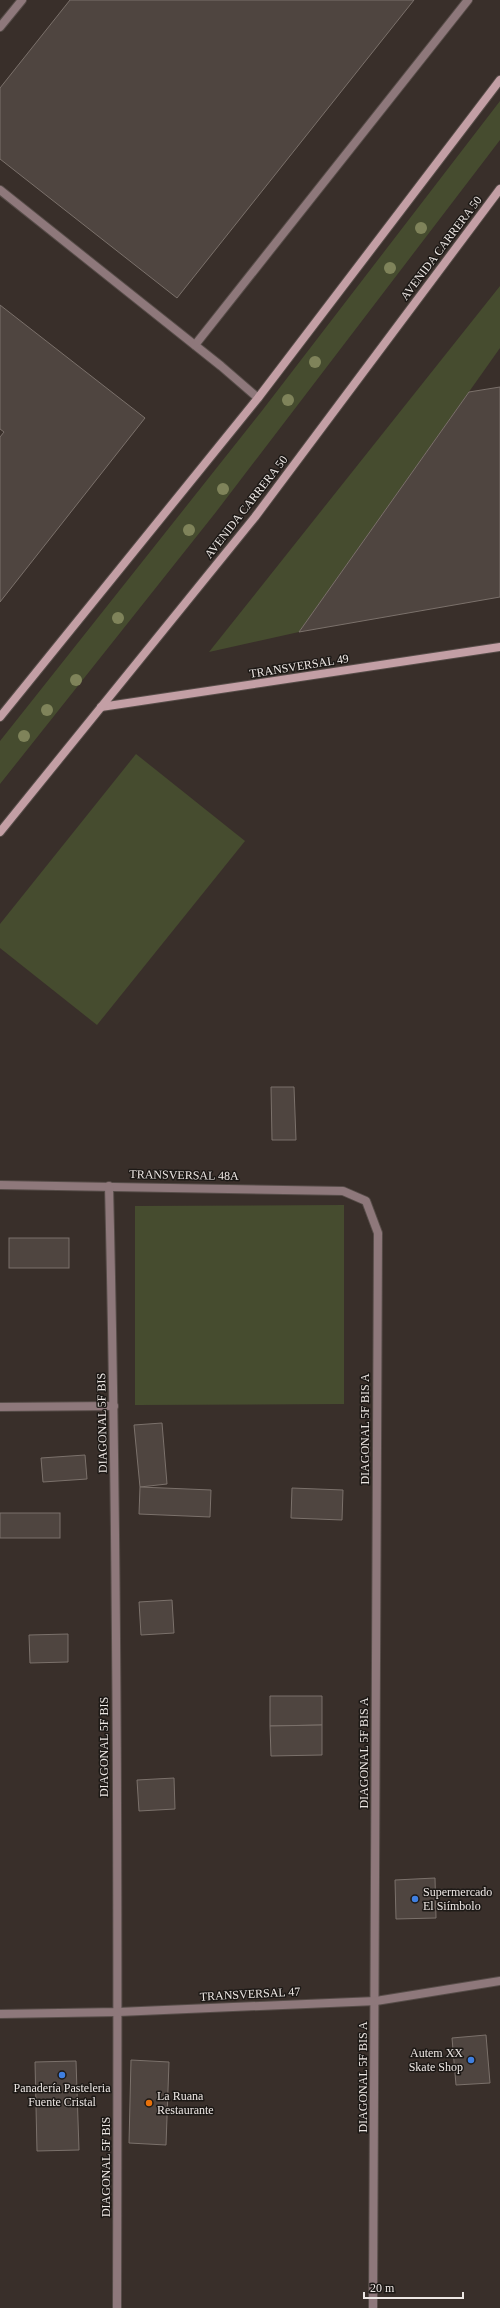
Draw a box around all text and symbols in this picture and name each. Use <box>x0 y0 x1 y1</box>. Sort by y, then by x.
street label: AVENIDA CARRERA 50 <box>397 193 485 303</box>
street label: AVENIDA CARRERA 50 <box>202 453 290 561</box>
street label: TRANSVERSAL 49 <box>248 651 350 681</box>
street label: TRANSVERSAL 48A <box>129 1167 239 1183</box>
street label: DIAGONAL 5F BIS <box>94 1373 110 1473</box>
street label: DIAGONAL 5F BIS A <box>358 1373 372 1485</box>
street label: DIAGONAL 5F BIS <box>97 1697 111 1797</box>
street label: DIAGONAL 5F BIS A <box>357 1697 371 1809</box>
place label: Supermercado El Siímbolo <box>423 1885 492 1913</box>
marker: Supermercado El Siímbolo <box>410 1894 420 1904</box>
street label: TRANSVERSAL 47 <box>199 1984 301 2004</box>
street label: DIAGONAL 5F BIS A <box>356 2021 370 2133</box>
place label: Autem XX Skate Shop <box>409 2046 463 2074</box>
marker: Autem XX Skate Shop <box>466 2055 476 2065</box>
marker: Panadería Pasteleria Fuente Cristal <box>57 2070 67 2080</box>
place label: Panadería Pasteleria Fuente Cristal <box>14 2081 111 2109</box>
place label: La Ruana Restaurante <box>157 2089 214 2117</box>
marker: La Ruana Restaurante <box>144 2098 154 2108</box>
street label: DIAGONAL 5F BIS <box>99 2117 113 2217</box>
scale bar <box>364 2274 463 2300</box>
text: 20 m <box>370 2281 395 2295</box>

